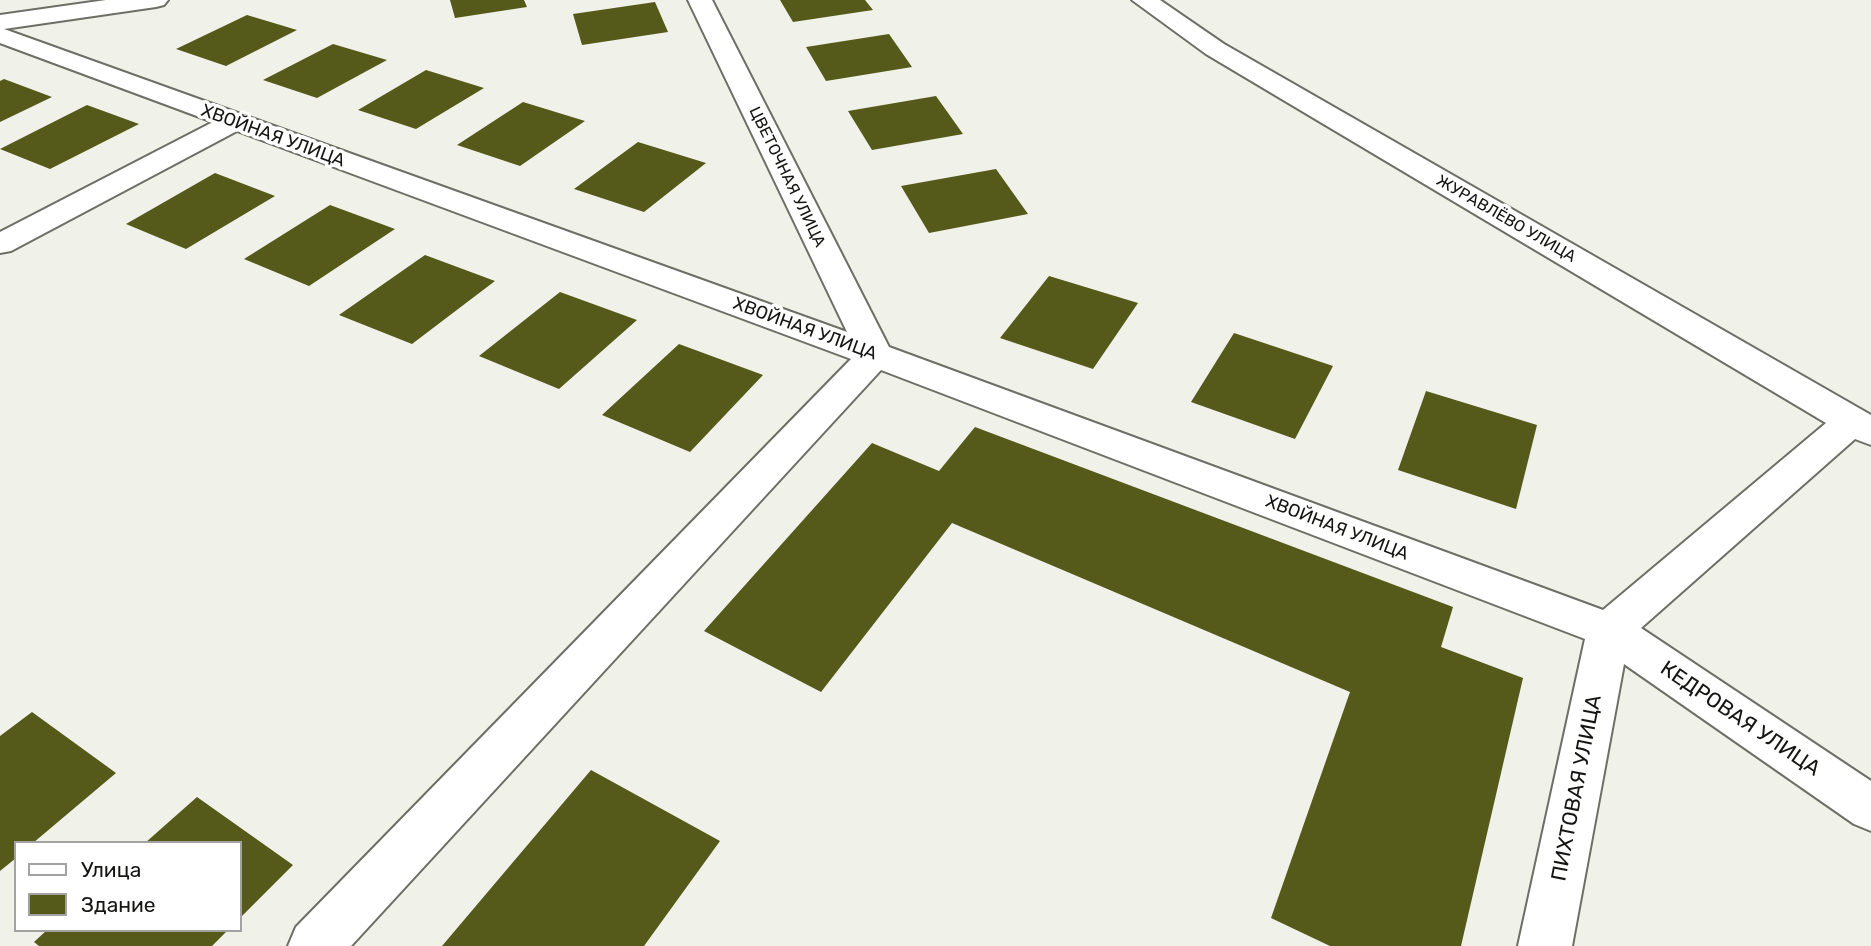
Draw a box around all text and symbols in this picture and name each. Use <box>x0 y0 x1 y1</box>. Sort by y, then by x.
street label: ХВОЙНАЯ УЛИЦА <box>198 100 348 172</box>
street label: ЦВЕТОЧНАЯ УЛИЦА <box>745 104 829 250</box>
street label: ЖУРАВЛЁВО УЛИЦА <box>1433 171 1579 267</box>
street label: ХВОЙНАЯ УЛИЦА <box>730 293 880 365</box>
street label: ХВОЙНАЯ УЛИЦА <box>1262 491 1412 565</box>
street label: КЕДРОВАЯ УЛИЦА <box>1655 656 1825 782</box>
street label: ПИХТОВАЯ УЛИЦА <box>1547 693 1607 883</box>
legend <box>14 841 242 932</box>
text: Улица <box>81 857 141 882</box>
text: Здание <box>81 892 156 917</box>

